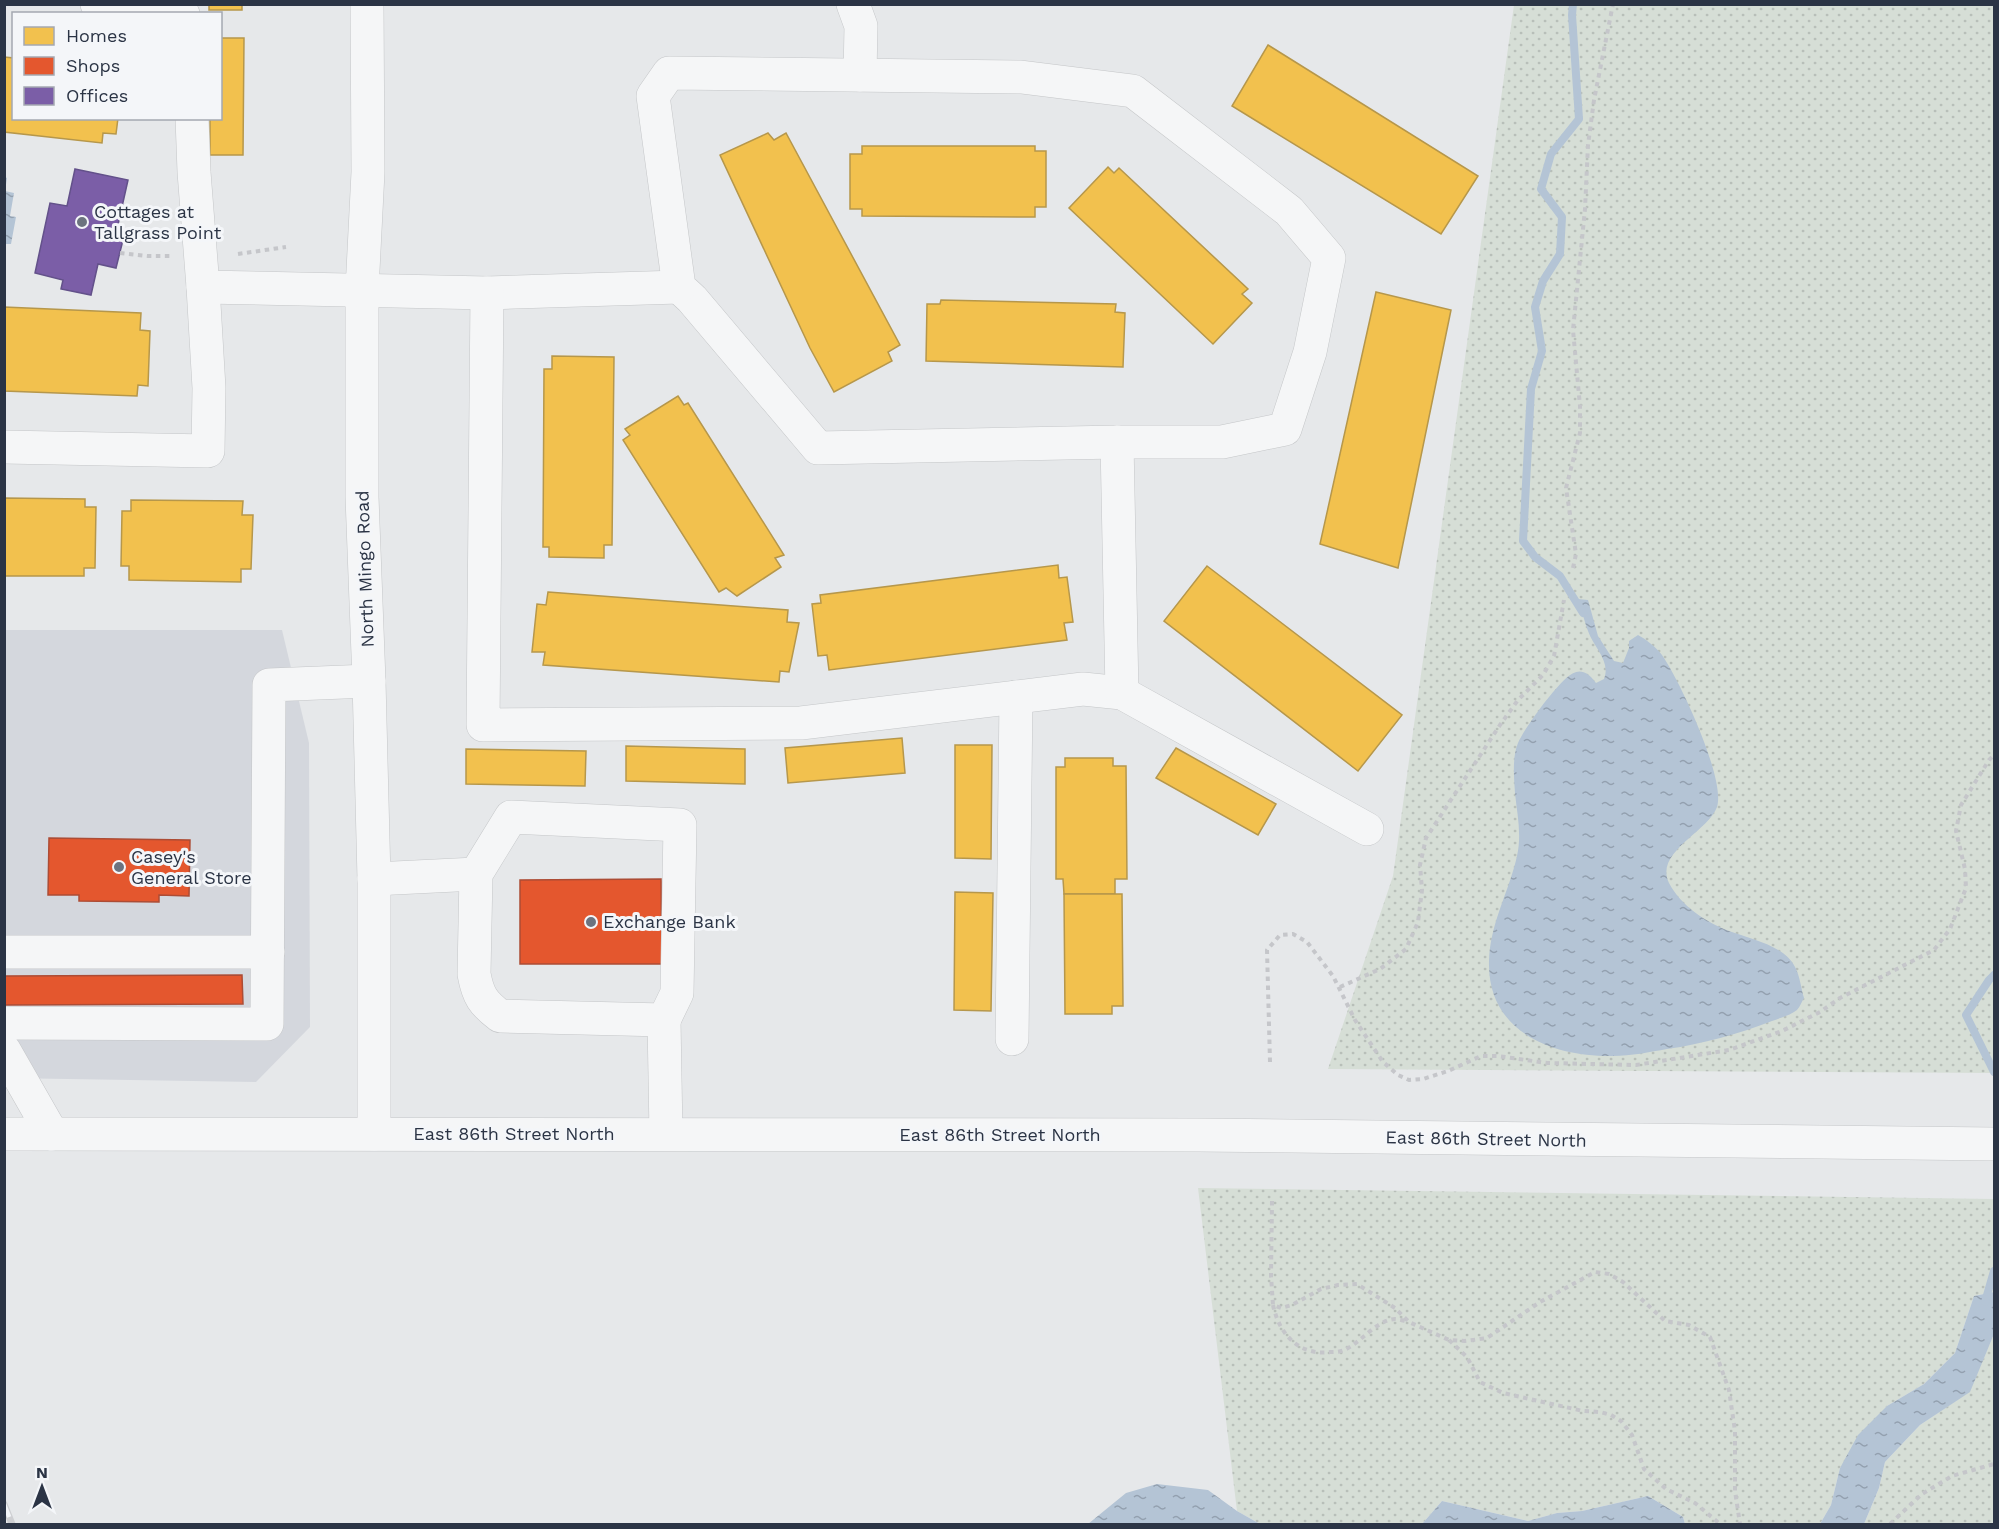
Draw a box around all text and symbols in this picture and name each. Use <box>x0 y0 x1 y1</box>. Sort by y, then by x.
legend <box>12 12 222 120</box>
text: Homes <box>66 25 127 46</box>
text: Shops <box>66 55 120 76</box>
text: Offices <box>66 85 128 106</box>
place label: Cottages at Tallgrass Point <box>94 201 222 243</box>
marker: Cottages at Tallgrass Point <box>75 215 89 229</box>
street label: North Mingo Road <box>351 490 378 648</box>
place label: Casey's General Store <box>131 846 252 888</box>
marker: Casey's General Store <box>112 860 126 874</box>
place label: Exchange Bank <box>603 911 736 932</box>
marker: Exchange Bank <box>584 915 598 929</box>
street label: East 86th Street North <box>413 1123 615 1144</box>
street label: East 86th Street North <box>899 1124 1101 1145</box>
street label: East 86th Street North <box>1385 1126 1587 1151</box>
north arrow <box>12 1457 72 1517</box>
text: N <box>36 1463 48 1482</box>

